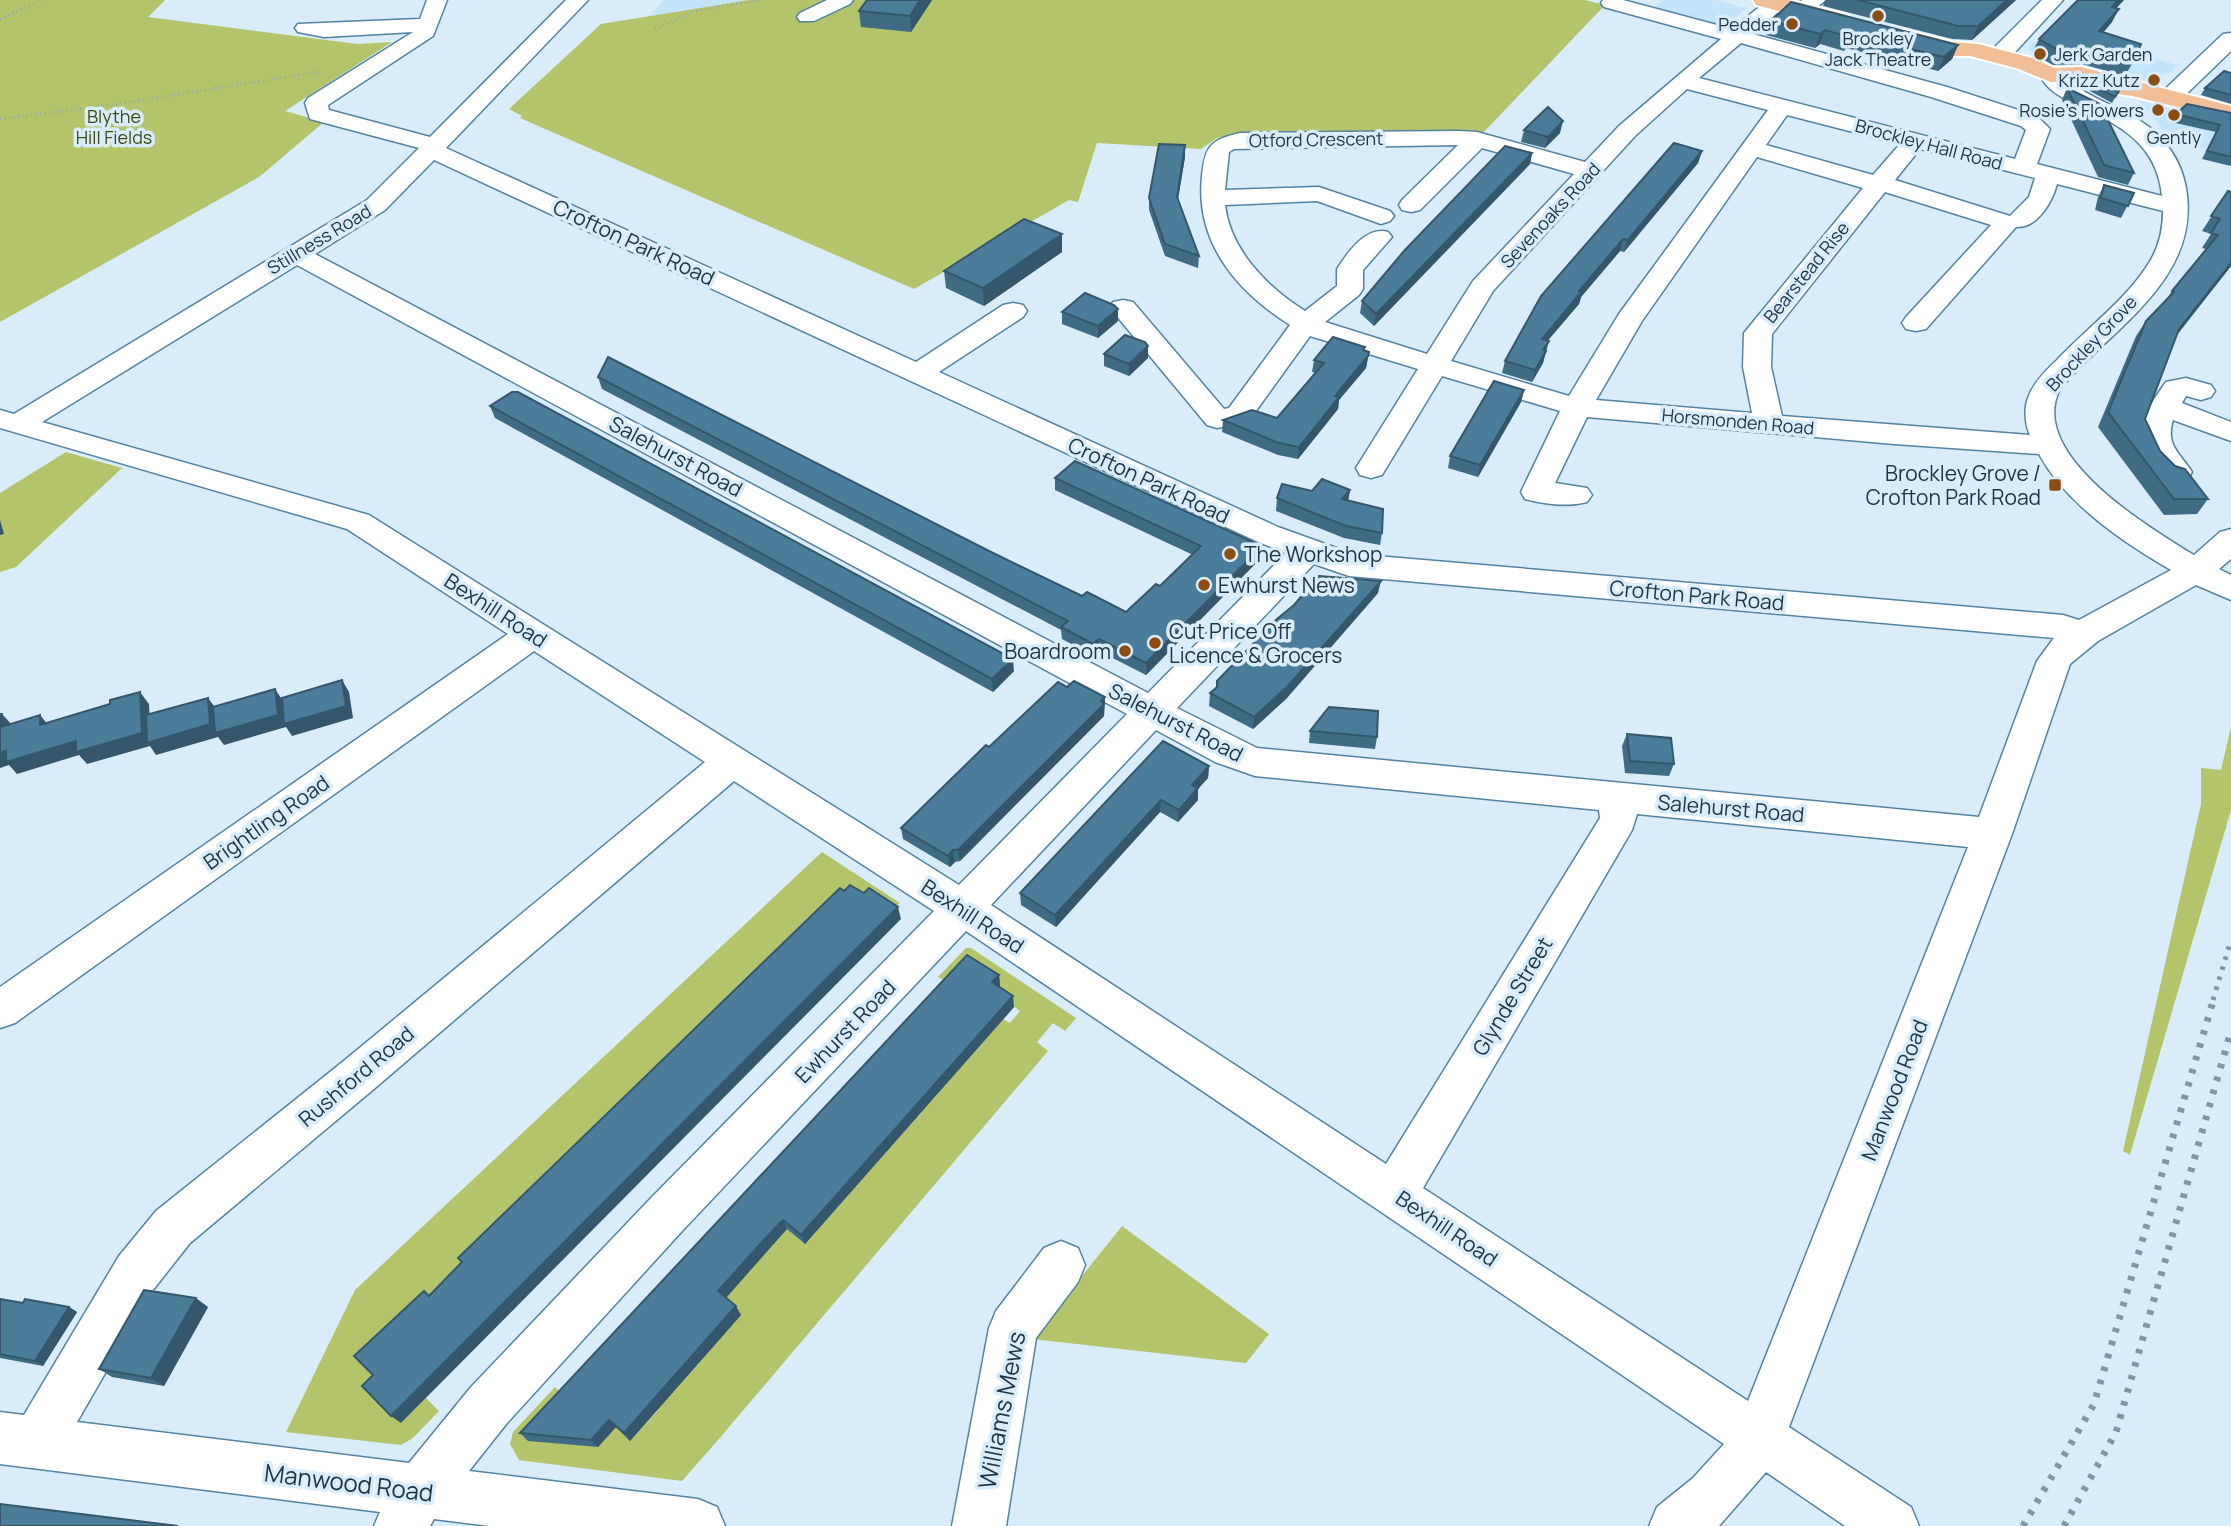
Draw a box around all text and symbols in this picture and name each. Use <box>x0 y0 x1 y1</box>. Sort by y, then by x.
marker: Brockley Jack Theatre <box>1870 8 1886 24</box>
place label: Pedder <box>1718 12 1778 36</box>
marker: Pedder <box>1784 16 1800 32</box>
place label: Brockley Jack Theatre <box>1825 26 1931 71</box>
place label: Jerk Garden <box>2054 42 2153 66</box>
marker: Jerk Garden <box>2032 46 2048 62</box>
place label: Krizz Kutz <box>2058 68 2140 92</box>
marker: Krizz Kutz <box>2146 72 2162 88</box>
place label: Rosie's Flowers <box>2019 98 2144 122</box>
marker: Rosie's Flowers <box>2150 102 2166 118</box>
park label: Blythe Hill Fields <box>76 104 152 149</box>
marker: Gently <box>2166 107 2182 123</box>
street label: Brockley Hall Road <box>1853 113 2005 175</box>
place label: Gently <box>2147 125 2202 149</box>
street label: Otford Crescent <box>1249 126 1383 152</box>
street label: Sevenoaks Road <box>1495 157 1605 273</box>
street label: Crofton Park Road <box>549 192 719 292</box>
street label: Stillness Road <box>263 199 375 279</box>
street label: Bearstead Rise <box>1758 216 1854 328</box>
street label: Brockley Grove <box>2040 290 2142 396</box>
street label: Horsmonden Road <box>1661 402 1815 440</box>
street label: Salehurst Road <box>604 409 748 503</box>
street label: Crofton Park Road <box>1064 430 1234 530</box>
place label: Brockley Grove / Crofton Park Road <box>1866 459 2041 511</box>
marker: Brockley Grove / Crofton Park Road <box>2047 477 2063 493</box>
place label: The Workshop <box>1244 540 1382 568</box>
marker: The Workshop <box>1222 546 1238 562</box>
street label: Bexhill Road <box>439 566 553 654</box>
place label: Ewhurst News <box>1218 571 1355 599</box>
street label: Crofton Park Road <box>1609 573 1785 617</box>
marker: Ewhurst News <box>1196 577 1212 593</box>
place label: Cut Price Off Licence & Grocers <box>1169 617 1342 669</box>
marker: Cut Price Off Licence & Grocers <box>1147 635 1163 651</box>
place label: Boardroom <box>1004 637 1111 665</box>
marker: Boardroom <box>1117 643 1133 659</box>
street label: Salehurst Road <box>1104 676 1248 768</box>
street label: Brightling Road <box>198 768 334 876</box>
street label: Salehurst Road <box>1656 788 1806 828</box>
street label: Bexhill Road <box>916 872 1030 960</box>
street label: Glynde Street <box>1466 931 1558 1061</box>
street label: Ewhurst Road <box>789 973 901 1089</box>
street label: Manwood Road <box>1854 1016 1934 1164</box>
street label: Rushford Road <box>292 1019 420 1133</box>
street label: Bexhill Road <box>1391 1184 1503 1272</box>
street label: Williams Mews <box>970 1328 1032 1492</box>
street label: Manwood Road <box>263 1455 435 1509</box>

